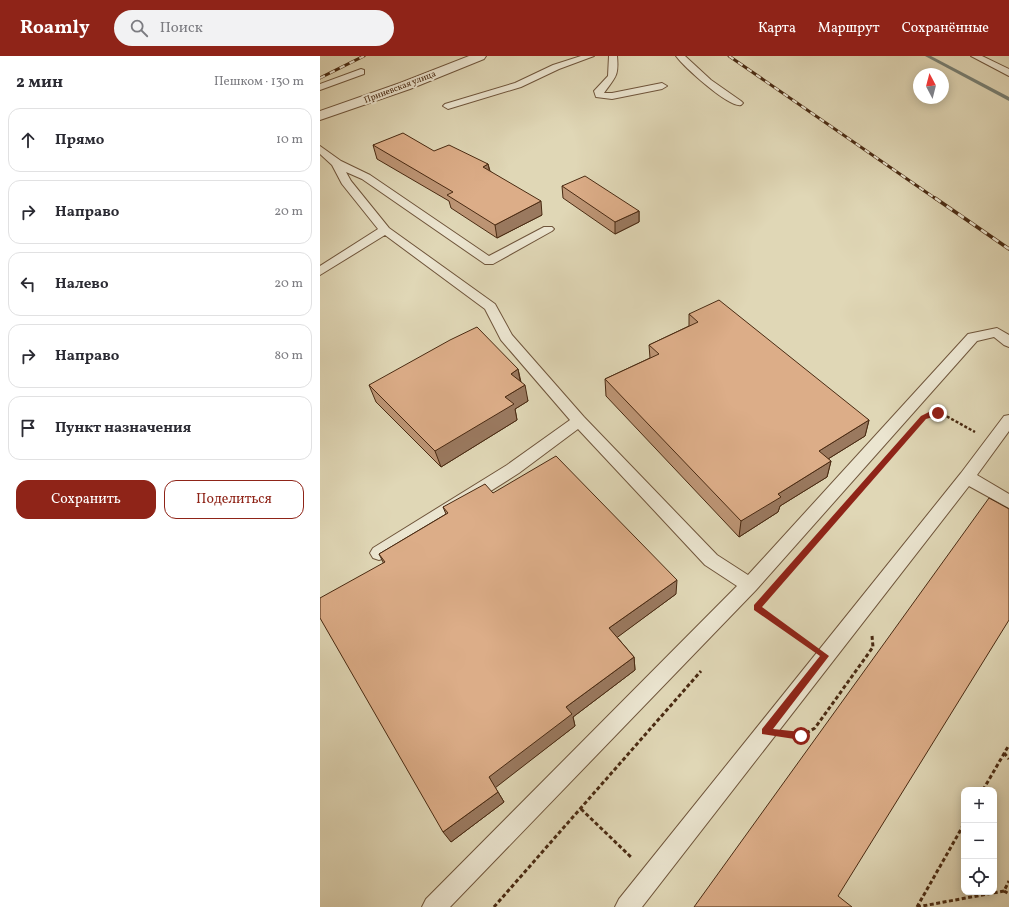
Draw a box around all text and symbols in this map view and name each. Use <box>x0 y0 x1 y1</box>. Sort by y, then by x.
search box <box>114 10 394 46</box>
text: Roamly <box>20 15 90 41</box>
icon: search <box>128 17 150 39</box>
text: Поиск <box>160 18 203 39</box>
text: Карта <box>758 19 796 38</box>
text: Маршрут <box>818 19 880 38</box>
text: Сохранённые <box>902 19 989 38</box>
street label: Приневская улица <box>362 67 438 107</box>
north arrow <box>913 68 949 104</box>
text: 2 мин <box>16 71 63 94</box>
text: Пешком · 130 m <box>214 73 304 91</box>
icon: ahead <box>17 129 39 151</box>
text: Прямо <box>55 130 104 151</box>
text: 10 m <box>276 131 303 149</box>
icon: right <box>17 201 39 223</box>
text: Направо <box>55 202 119 223</box>
text: 20 m <box>274 203 303 221</box>
icon: left <box>17 273 39 295</box>
text: Налево <box>55 274 109 295</box>
text: 20 m <box>274 275 303 293</box>
icon: right <box>17 345 39 367</box>
text: Направо <box>55 346 119 367</box>
text: 80 m <box>274 347 303 365</box>
route end <box>929 404 947 422</box>
icon: arrive <box>17 417 39 439</box>
text: Пункт назначения <box>55 418 191 439</box>
button: Сохранить <box>16 480 156 519</box>
button: Поделиться <box>164 480 304 519</box>
route start <box>792 727 810 745</box>
map controls <box>961 787 997 895</box>
button: + <box>961 787 997 823</box>
button: − <box>961 823 997 859</box>
button: locate <box>961 859 997 895</box>

